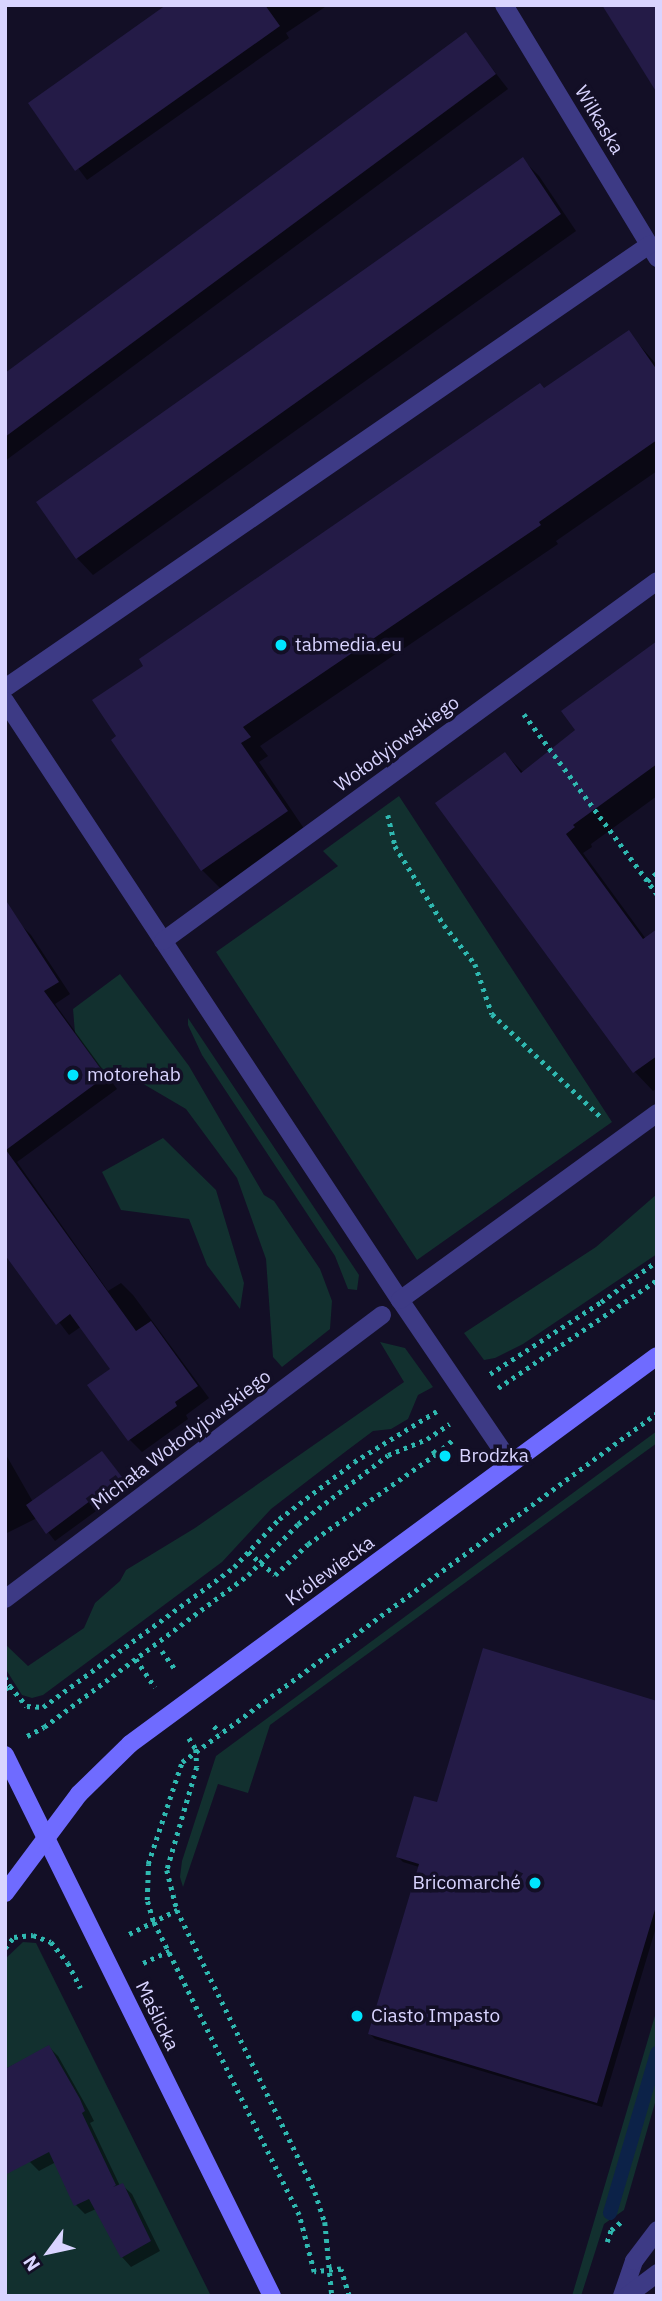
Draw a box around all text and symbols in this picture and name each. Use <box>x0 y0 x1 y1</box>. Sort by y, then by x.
street label: Wilkaska <box>570 81 628 159</box>
place label: tabmedia.eu <box>295 634 402 656</box>
marker: tabmedia.eu <box>273 637 289 653</box>
street label: Wołodyjowskiego <box>330 691 464 797</box>
place label: motorehab <box>87 1064 181 1086</box>
marker: motorehab <box>65 1067 81 1083</box>
street label: Michała Wołodyjowskiego <box>87 1365 275 1515</box>
place label: Brodzka <box>459 1445 529 1467</box>
marker: Brodzka <box>437 1448 453 1464</box>
street label: Królewiecka <box>281 1531 379 1611</box>
place label: Bricomarché <box>412 1872 521 1894</box>
marker: Bricomarché <box>527 1875 543 1891</box>
street label: Maślicka <box>130 1978 184 2054</box>
place label: Ciasto Impasto <box>371 2005 500 2027</box>
marker: Ciasto Impasto <box>349 2008 365 2024</box>
north arrow <box>14 2217 84 2287</box>
text: N <box>18 2251 45 2276</box>

